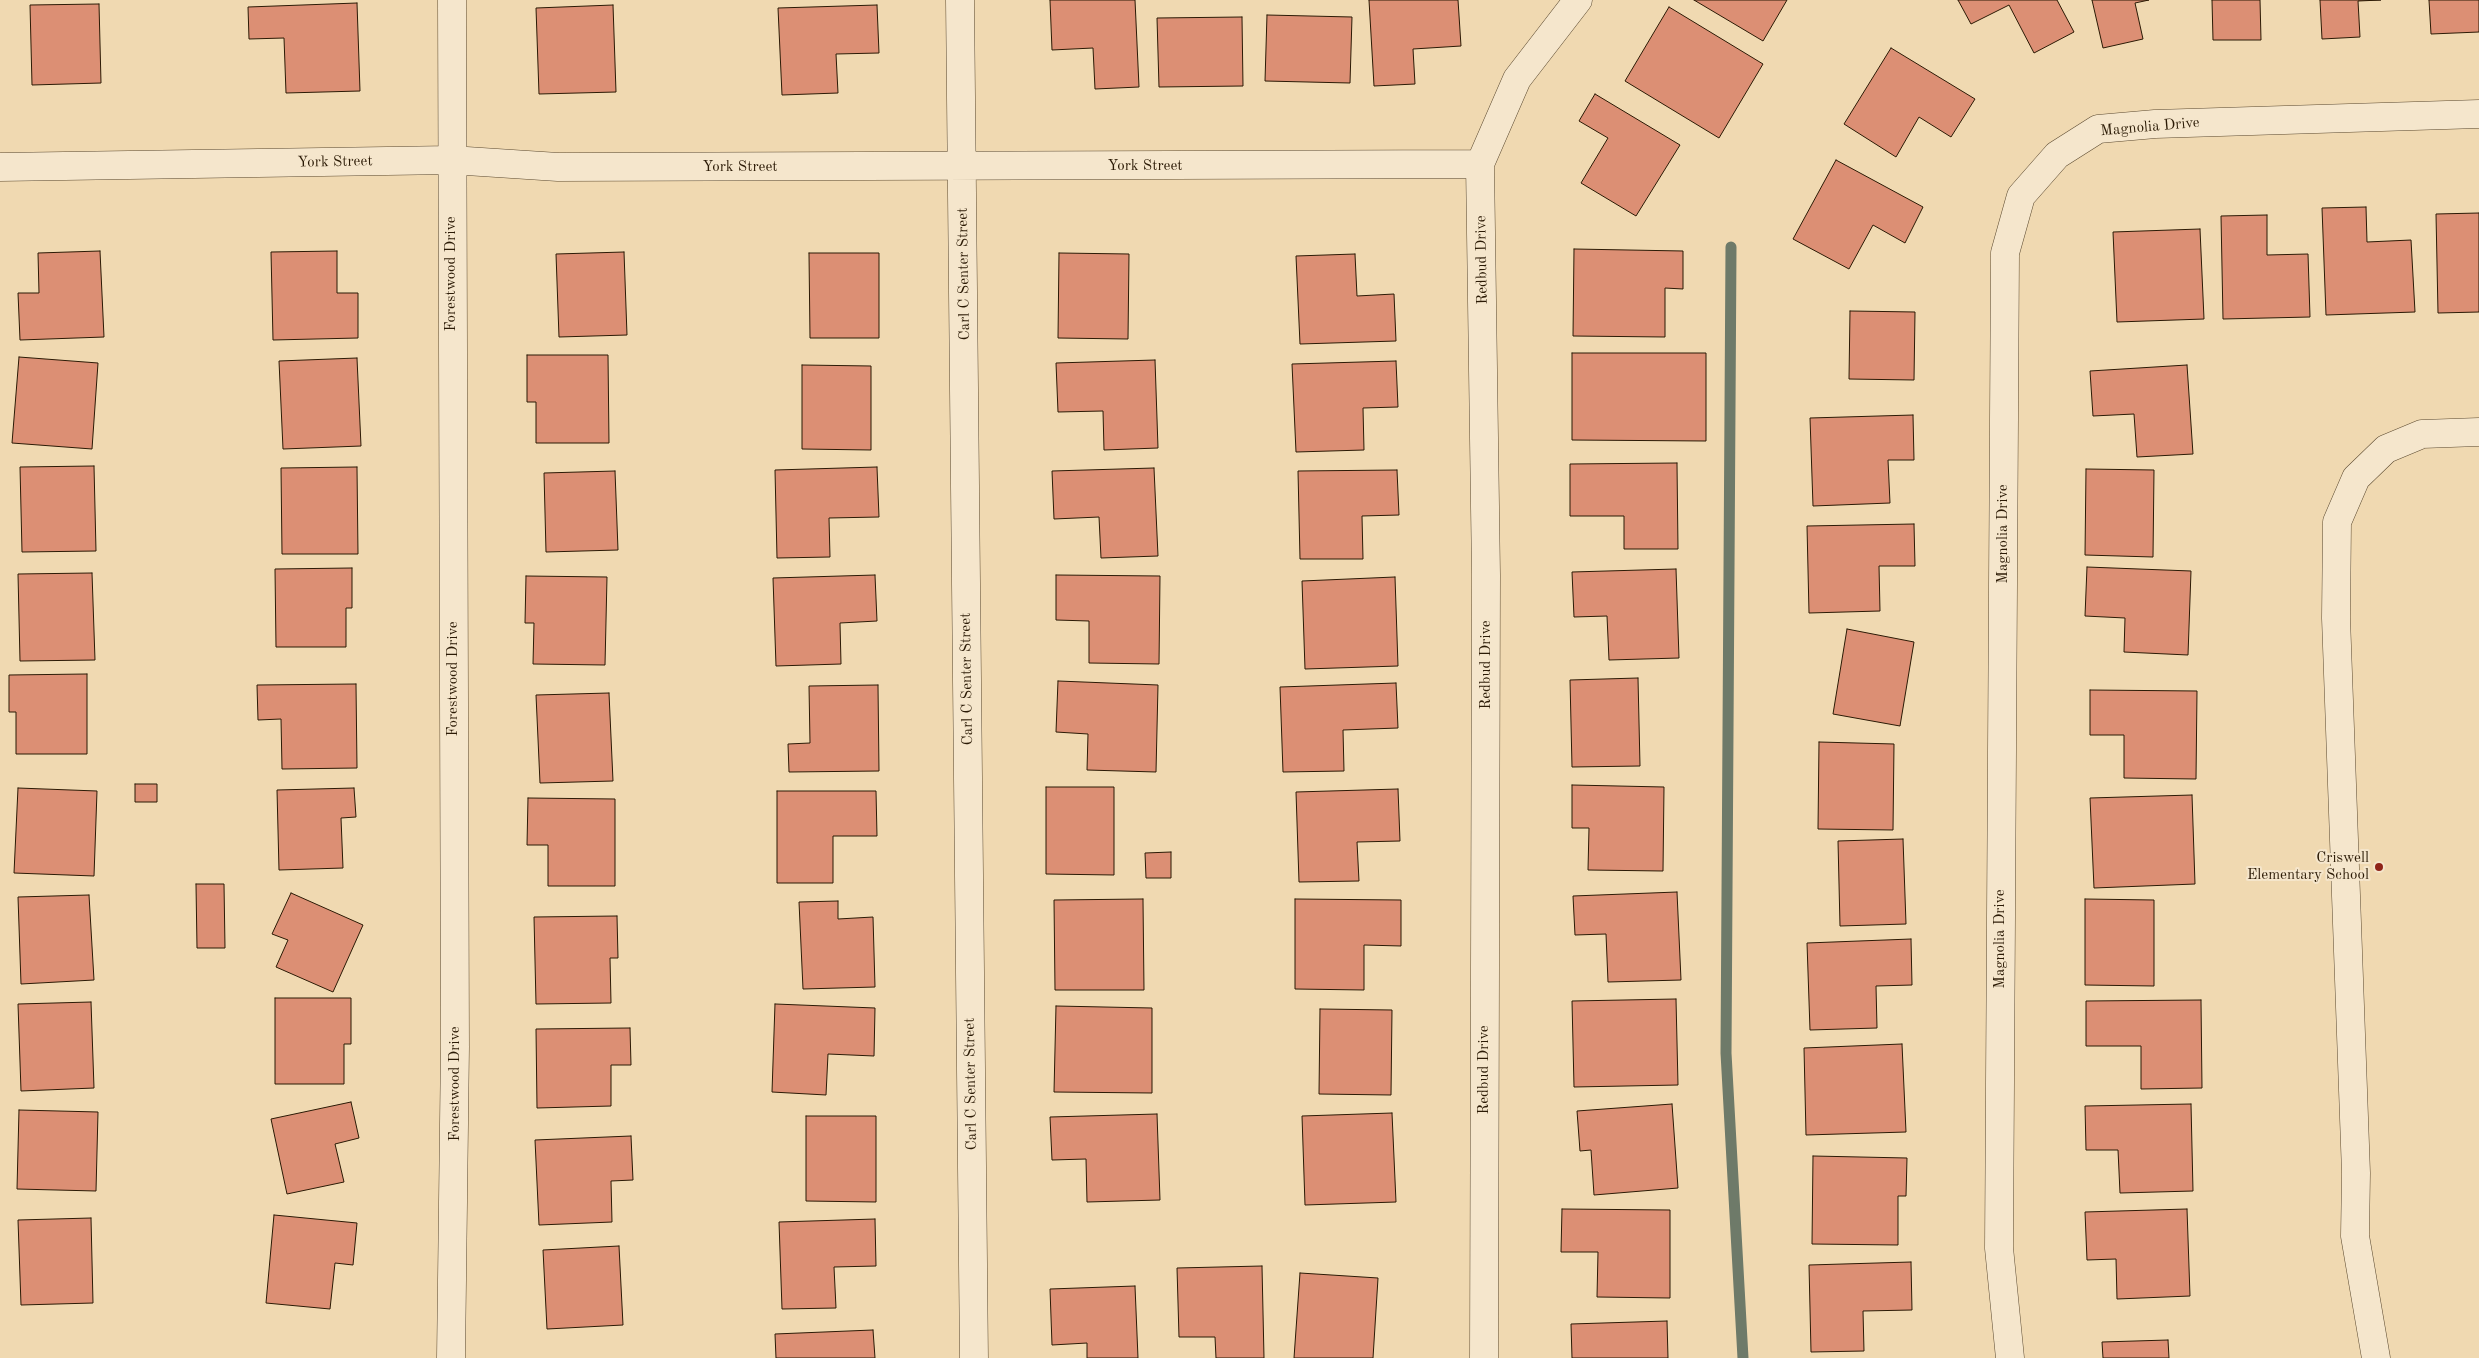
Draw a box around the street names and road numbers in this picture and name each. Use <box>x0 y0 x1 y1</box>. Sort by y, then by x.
street label: Magnolia Drive <box>2100 114 2200 140</box>
street label: York Street <box>297 152 373 172</box>
street label: York Street <box>1107 157 1183 175</box>
street label: York Street <box>702 158 778 176</box>
street label: Carl C Senter Street <box>954 208 974 340</box>
street label: Redbud Drive <box>1472 215 1492 305</box>
street label: Forestwood Drive <box>442 216 460 332</box>
street label: Magnolia Drive <box>1994 484 2012 584</box>
street label: Carl C Senter Street <box>957 613 977 745</box>
street label: Redbud Drive <box>1477 620 1495 710</box>
street label: Forestwood Drive <box>444 621 462 737</box>
street label: Magnolia Drive <box>1991 889 2009 989</box>
street label: Carl C Senter Street <box>961 1018 981 1150</box>
street label: Redbud Drive <box>1475 1025 1493 1115</box>
street label: Forestwood Drive <box>446 1026 464 1142</box>

